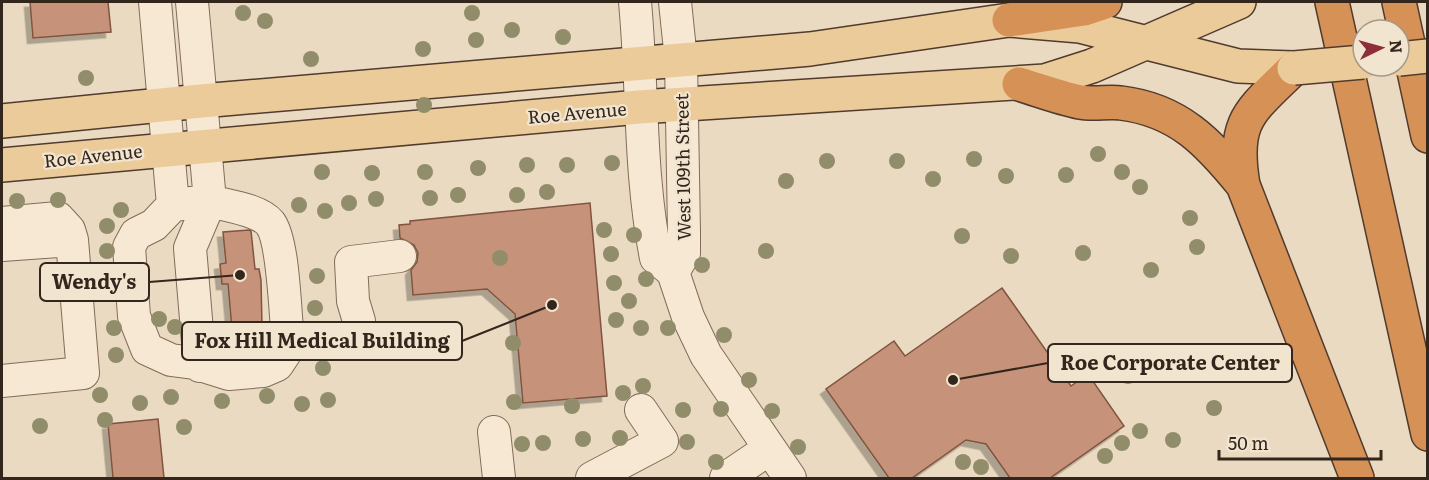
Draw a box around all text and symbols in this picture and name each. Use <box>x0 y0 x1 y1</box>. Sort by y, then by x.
north arrow <box>1351 18 1411 78</box>
text: N <box>1384 39 1409 54</box>
street label: West 109th Street <box>667 92 697 241</box>
street label: Roe Avenue <box>526 94 628 130</box>
street label: Roe Avenue <box>42 136 144 174</box>
callout: Wendy's <box>40 263 149 301</box>
text: Wendy's <box>52 265 136 295</box>
callout: Fox Hill Medical Building <box>182 322 462 360</box>
text: Fox Hill Medical Building <box>194 324 451 354</box>
callout: Roe Corporate Center <box>1048 344 1292 382</box>
text: Roe Corporate Center <box>1060 346 1280 376</box>
scale bar <box>1219 423 1381 461</box>
text: 50 m <box>1228 429 1269 456</box>

